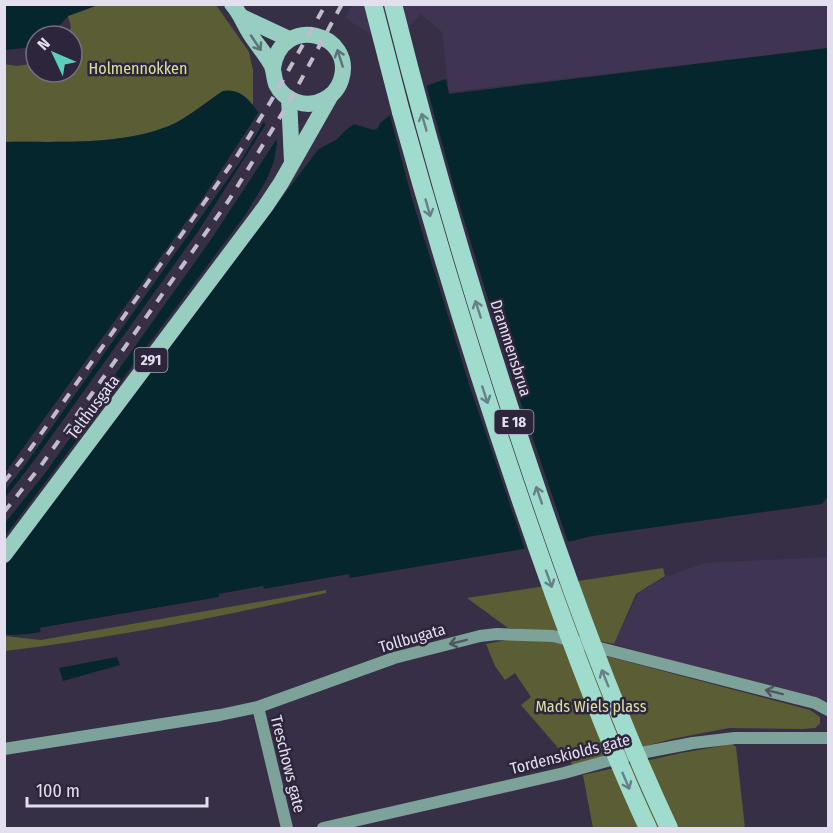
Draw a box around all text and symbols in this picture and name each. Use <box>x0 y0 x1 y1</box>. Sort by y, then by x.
north arrow <box>24 24 84 84</box>
text: N <box>33 34 54 54</box>
one-way arrow <box>251 34 263 51</box>
one-way arrow <box>333 50 344 68</box>
park label: Holmennokken <box>89 59 187 78</box>
one-way arrow <box>418 113 429 132</box>
one-way arrow <box>423 198 434 217</box>
street label: Drammensbrua <box>486 297 536 399</box>
one-way arrow <box>472 300 483 319</box>
road number: 291 <box>134 348 168 372</box>
street label: Telthusgata <box>63 371 123 443</box>
one-way arrow <box>481 385 492 404</box>
road number: E 18 <box>494 410 534 434</box>
one-way arrow <box>532 486 543 505</box>
one-way arrow <box>544 569 555 588</box>
street label: Tollbugata <box>377 619 448 657</box>
one-way arrow <box>448 636 467 648</box>
one-way arrow <box>599 669 610 688</box>
one-way arrow <box>764 686 783 698</box>
park label: Mads Wiels plass <box>535 697 647 716</box>
street label: Treschows gate <box>267 713 309 815</box>
street label: Tordenskiolds gate <box>508 730 632 778</box>
scale bar <box>27 770 207 808</box>
one-way arrow <box>621 771 633 789</box>
text: 100 m <box>36 780 80 802</box>

